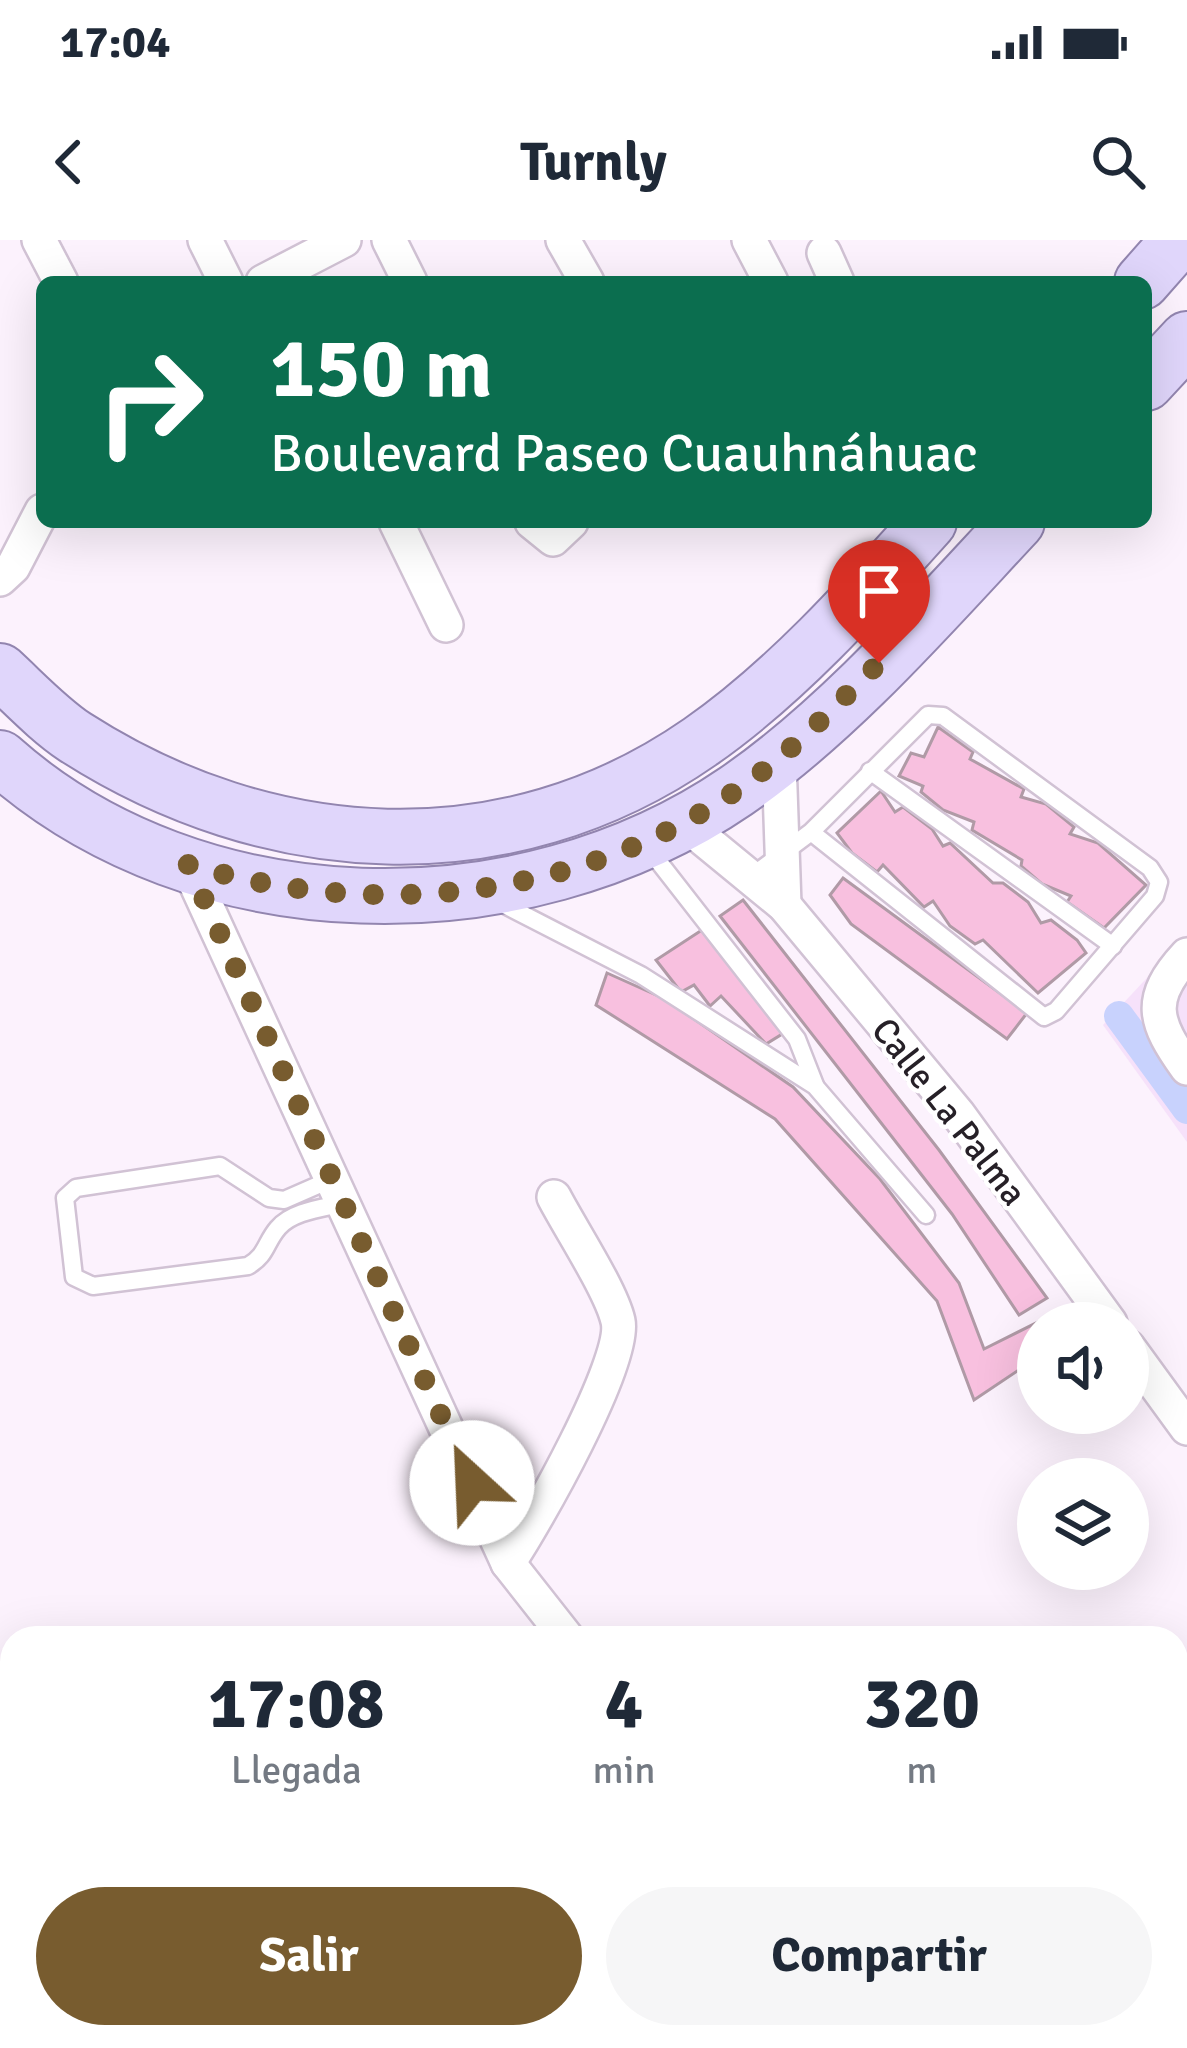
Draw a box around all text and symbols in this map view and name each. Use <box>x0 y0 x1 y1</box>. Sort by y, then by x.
text: 17:04 <box>60 15 170 70</box>
icon: back <box>36 129 102 195</box>
text: Turnly <box>520 129 667 196</box>
icon: search <box>1085 129 1151 195</box>
text: 150 m <box>270 317 492 421</box>
icon: right <box>72 324 228 480</box>
text: Boulevard Paseo Cuauhnáhuac <box>270 420 978 487</box>
pin <box>828 540 930 663</box>
icon: arrive <box>846 558 912 624</box>
street label: Calle La Palma <box>861 1009 1036 1215</box>
map controls <box>1017 1302 1149 1590</box>
button: sound <box>1017 1302 1149 1434</box>
position arrow <box>409 1420 535 1546</box>
button: layers <box>1017 1458 1149 1590</box>
text: 17:08 <box>208 1659 385 1748</box>
text: 4 <box>605 1659 643 1748</box>
text: 320 <box>863 1659 980 1748</box>
text: Llegada <box>231 1746 362 1794</box>
text: min <box>593 1746 656 1794</box>
text: m <box>906 1746 937 1794</box>
button: Salir <box>36 1887 582 2025</box>
button: Compartir <box>606 1887 1152 2025</box>

